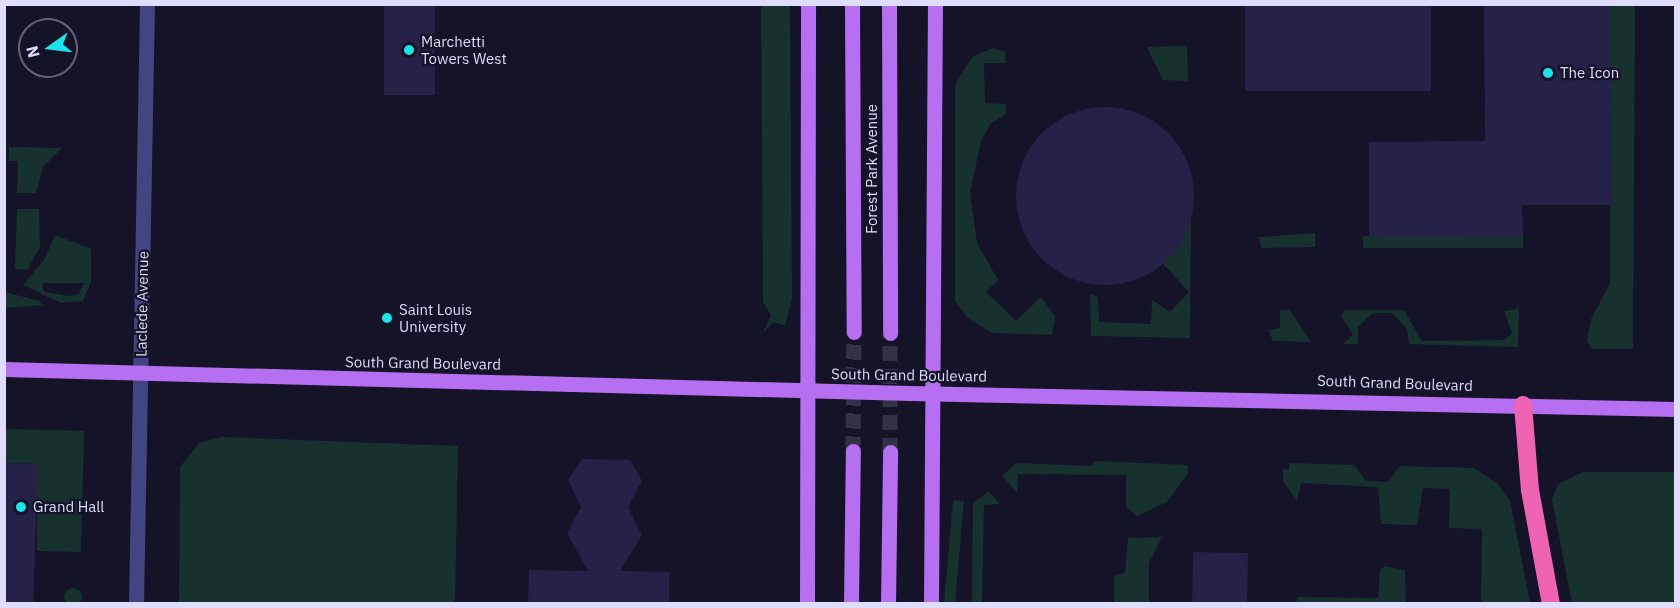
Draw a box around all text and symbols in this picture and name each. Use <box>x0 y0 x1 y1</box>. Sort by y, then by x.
north arrow <box>18 18 78 78</box>
place label: Marchetti Towers West <box>421 32 507 67</box>
marker: Marchetti Towers West <box>402 43 416 57</box>
text: N <box>21 44 44 60</box>
place label: The Icon <box>1560 64 1619 82</box>
marker: The Icon <box>1541 66 1555 80</box>
street label: Forest Park Avenue <box>863 104 881 234</box>
street label: Laclede Avenue <box>132 251 152 357</box>
place label: Saint Louis University <box>399 300 472 335</box>
marker: Saint Louis University <box>380 311 394 325</box>
street label: South Grand Boulevard <box>345 353 501 373</box>
street label: South Grand Boulevard <box>831 365 987 385</box>
street label: South Grand Boulevard <box>1317 371 1473 395</box>
place label: Grand Hall <box>33 498 104 516</box>
marker: Grand Hall <box>14 500 28 514</box>

